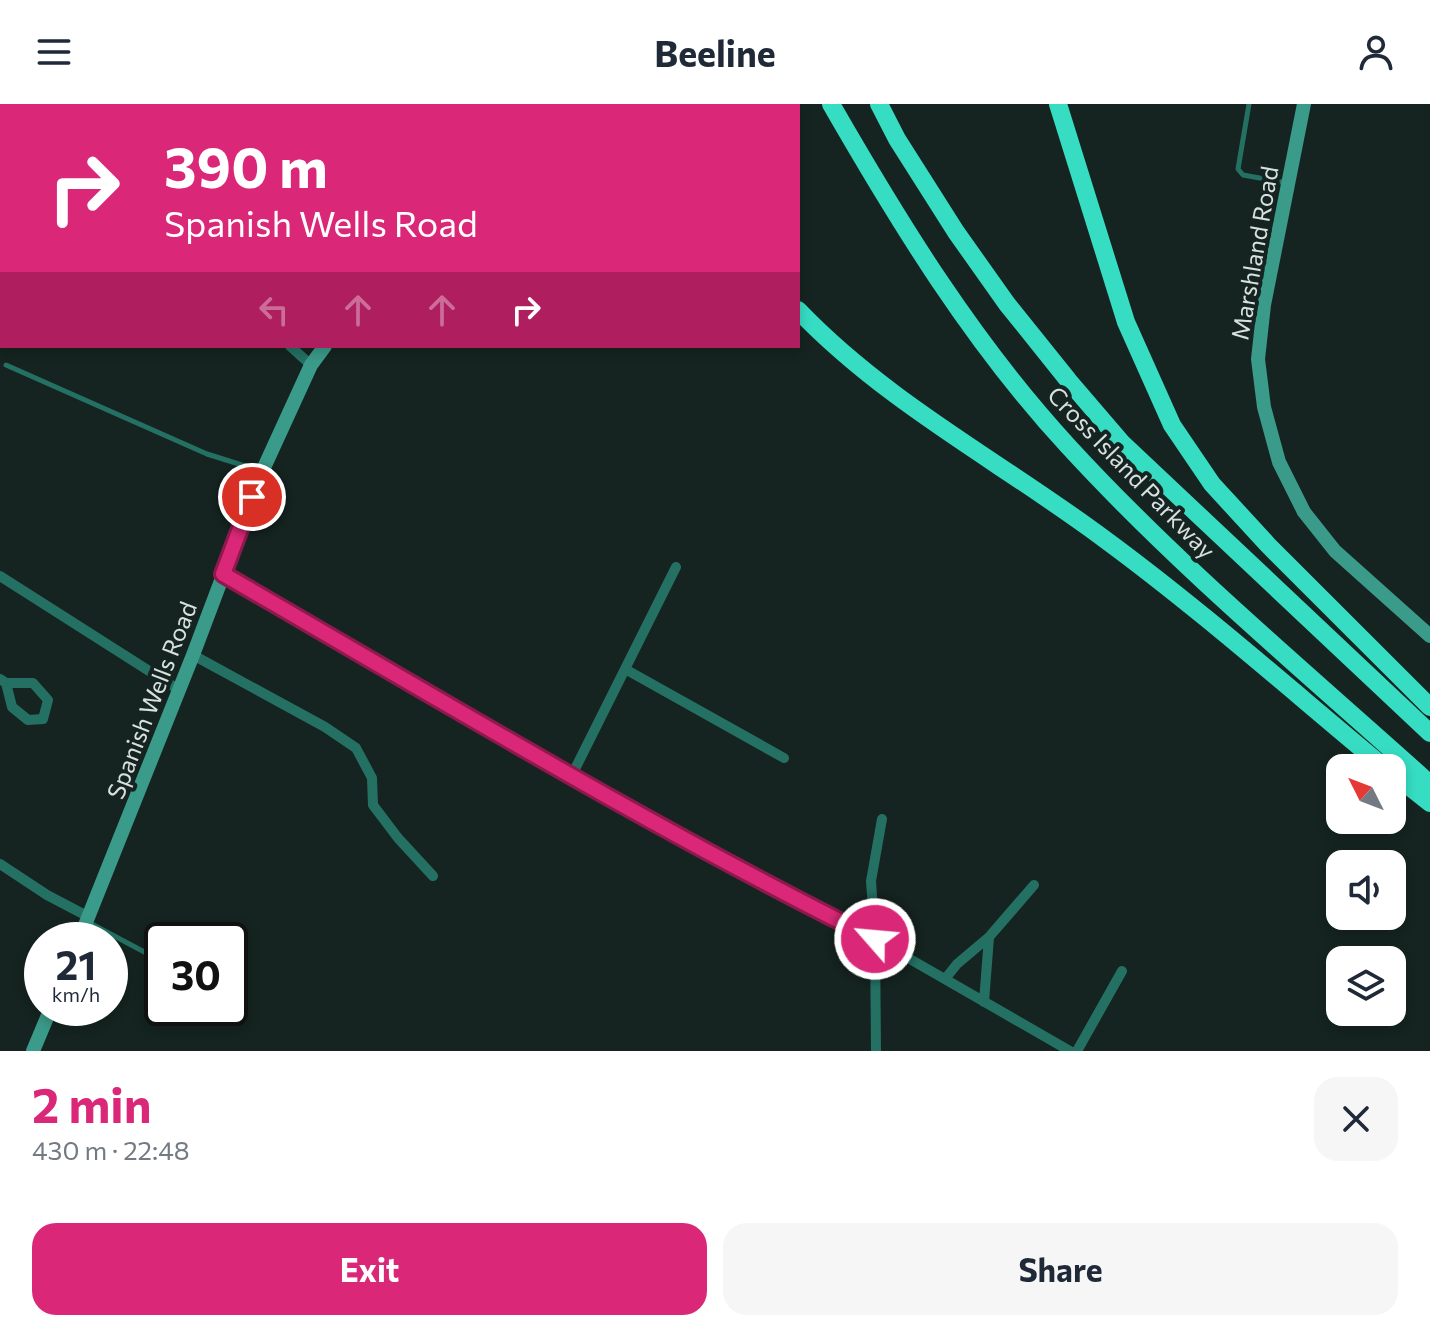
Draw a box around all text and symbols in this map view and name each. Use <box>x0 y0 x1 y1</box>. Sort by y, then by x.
icon: menu <box>32 30 76 74</box>
text: Beeline <box>654 30 776 74</box>
icon: person <box>1354 30 1398 74</box>
text: 390 m <box>164 131 328 200</box>
icon: right <box>32 136 136 240</box>
street label: Marshland Road <box>1224 164 1284 342</box>
text: Spanish Wells Road <box>164 200 478 244</box>
icon: left <box>252 288 296 332</box>
icon: ahead <box>336 288 380 332</box>
icon: ahead <box>420 288 464 332</box>
icon: right <box>504 288 548 332</box>
street label: Cross Island Parkway <box>1042 380 1222 564</box>
pin <box>218 463 286 531</box>
icon: arrive <box>230 475 274 519</box>
street label: Spanish Wells Road <box>100 597 202 803</box>
north arrow <box>1326 754 1406 834</box>
map controls <box>1326 754 1406 1026</box>
button: sound <box>1326 850 1406 930</box>
position arrow <box>833 897 917 981</box>
speed limit sign: 30 <box>144 922 248 1026</box>
text: 21 <box>56 939 96 988</box>
button: layers <box>1326 946 1406 1026</box>
text: km/h <box>52 982 100 1006</box>
text: 2 min <box>32 1074 152 1133</box>
button: close <box>1314 1077 1398 1161</box>
text: 430 m · 22:48 <box>32 1134 190 1165</box>
button: Exit <box>32 1223 707 1315</box>
button: Share <box>723 1223 1398 1315</box>

